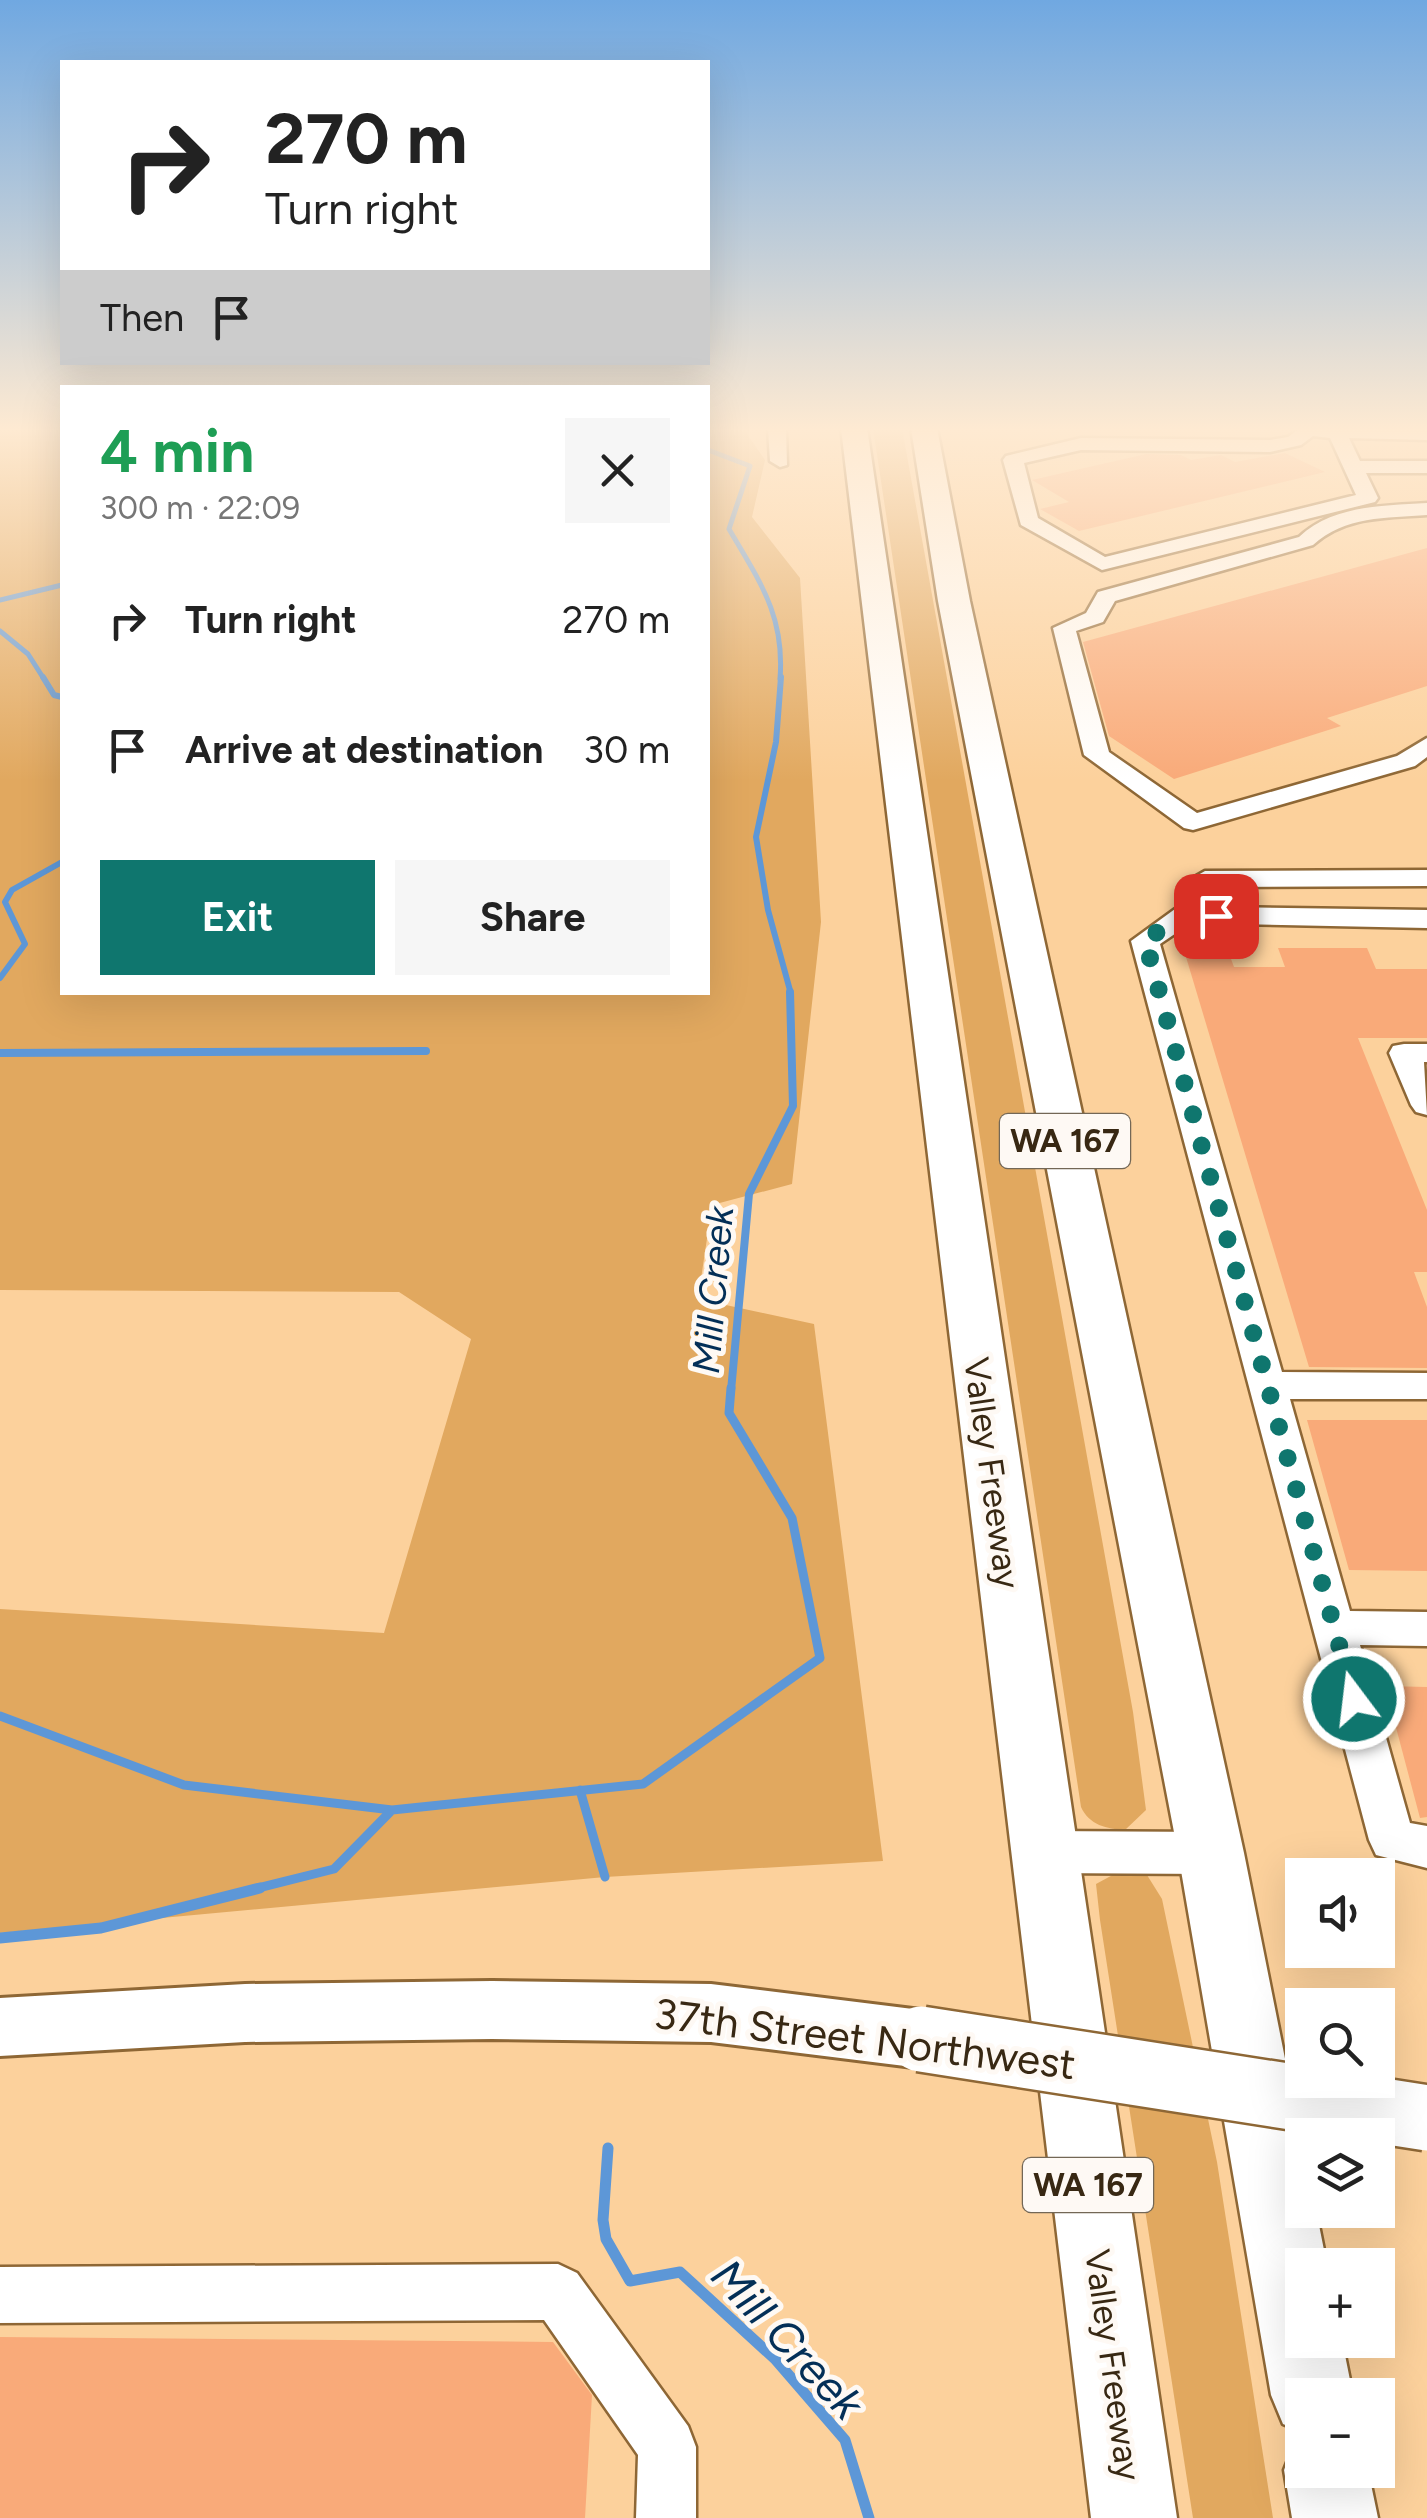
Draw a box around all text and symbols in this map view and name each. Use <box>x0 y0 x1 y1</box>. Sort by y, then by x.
text: 270 m <box>265 96 468 181</box>
icon: right <box>100 100 230 230</box>
text: Turn right <box>265 181 458 235</box>
icon: arrive <box>204 290 259 345</box>
text: Then <box>100 295 184 341</box>
text: 4 min <box>100 415 254 487</box>
button: close <box>565 418 670 523</box>
text: 300 m · 22:09 <box>100 489 300 527</box>
icon: right <box>100 593 155 648</box>
text: Turn right <box>185 597 357 643</box>
text: 270 m <box>562 597 670 643</box>
icon: arrive <box>100 723 155 778</box>
text: Arrive at destination <box>185 727 543 773</box>
text: 30 m <box>583 727 670 773</box>
button: Exit <box>100 860 375 975</box>
button: Share <box>395 860 670 975</box>
pin <box>1174 874 1259 959</box>
icon: arrive <box>1189 889 1244 944</box>
road number: WA 167 <box>1000 1114 1130 1168</box>
water label: Mill Creek <box>683 1203 743 1375</box>
street label: Valley Freeway <box>955 1355 1029 1592</box>
position arrow <box>1302 1647 1406 1751</box>
map controls <box>1285 1858 1395 2488</box>
button: sound <box>1285 1858 1395 1968</box>
street label: 37th Street Northwest <box>651 1988 1079 2090</box>
button: search <box>1285 1988 1395 2098</box>
button: layers <box>1285 2118 1395 2228</box>
road number: WA 167 <box>1023 2158 1153 2212</box>
street label: Valley Freeway <box>1076 2247 1150 2484</box>
water label: Mill Creek <box>701 2248 876 2431</box>
button: + <box>1285 2248 1395 2358</box>
button: − <box>1285 2378 1395 2488</box>

